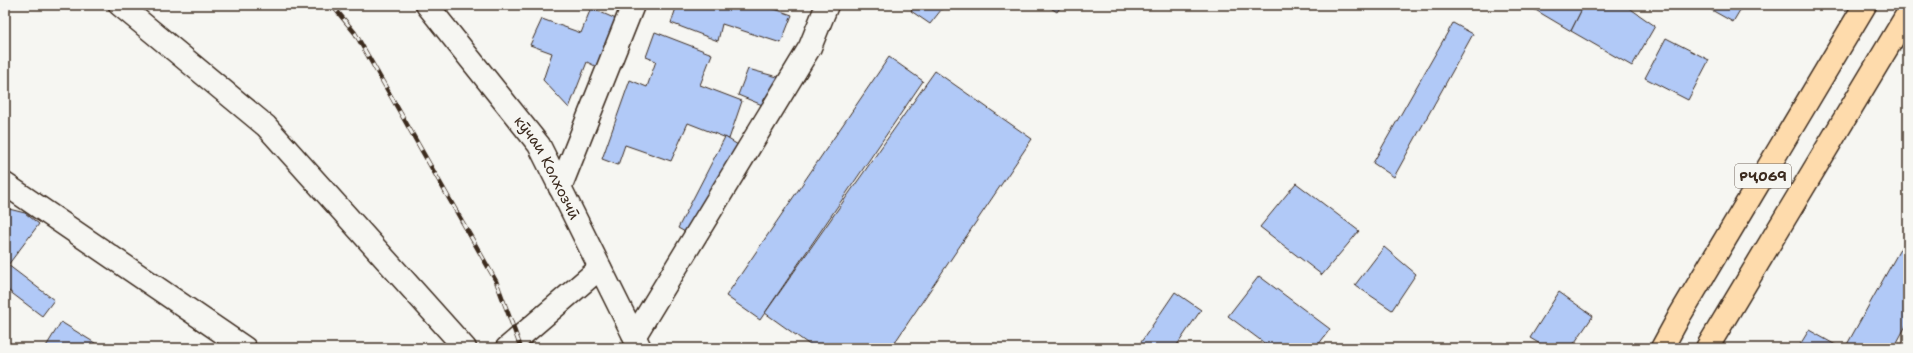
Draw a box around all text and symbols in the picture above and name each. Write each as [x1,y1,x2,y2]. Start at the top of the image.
street label: кӯчаи Колхозчӣ [509,112,585,223]
road number: РҶ069 [1735,164,1791,188]

